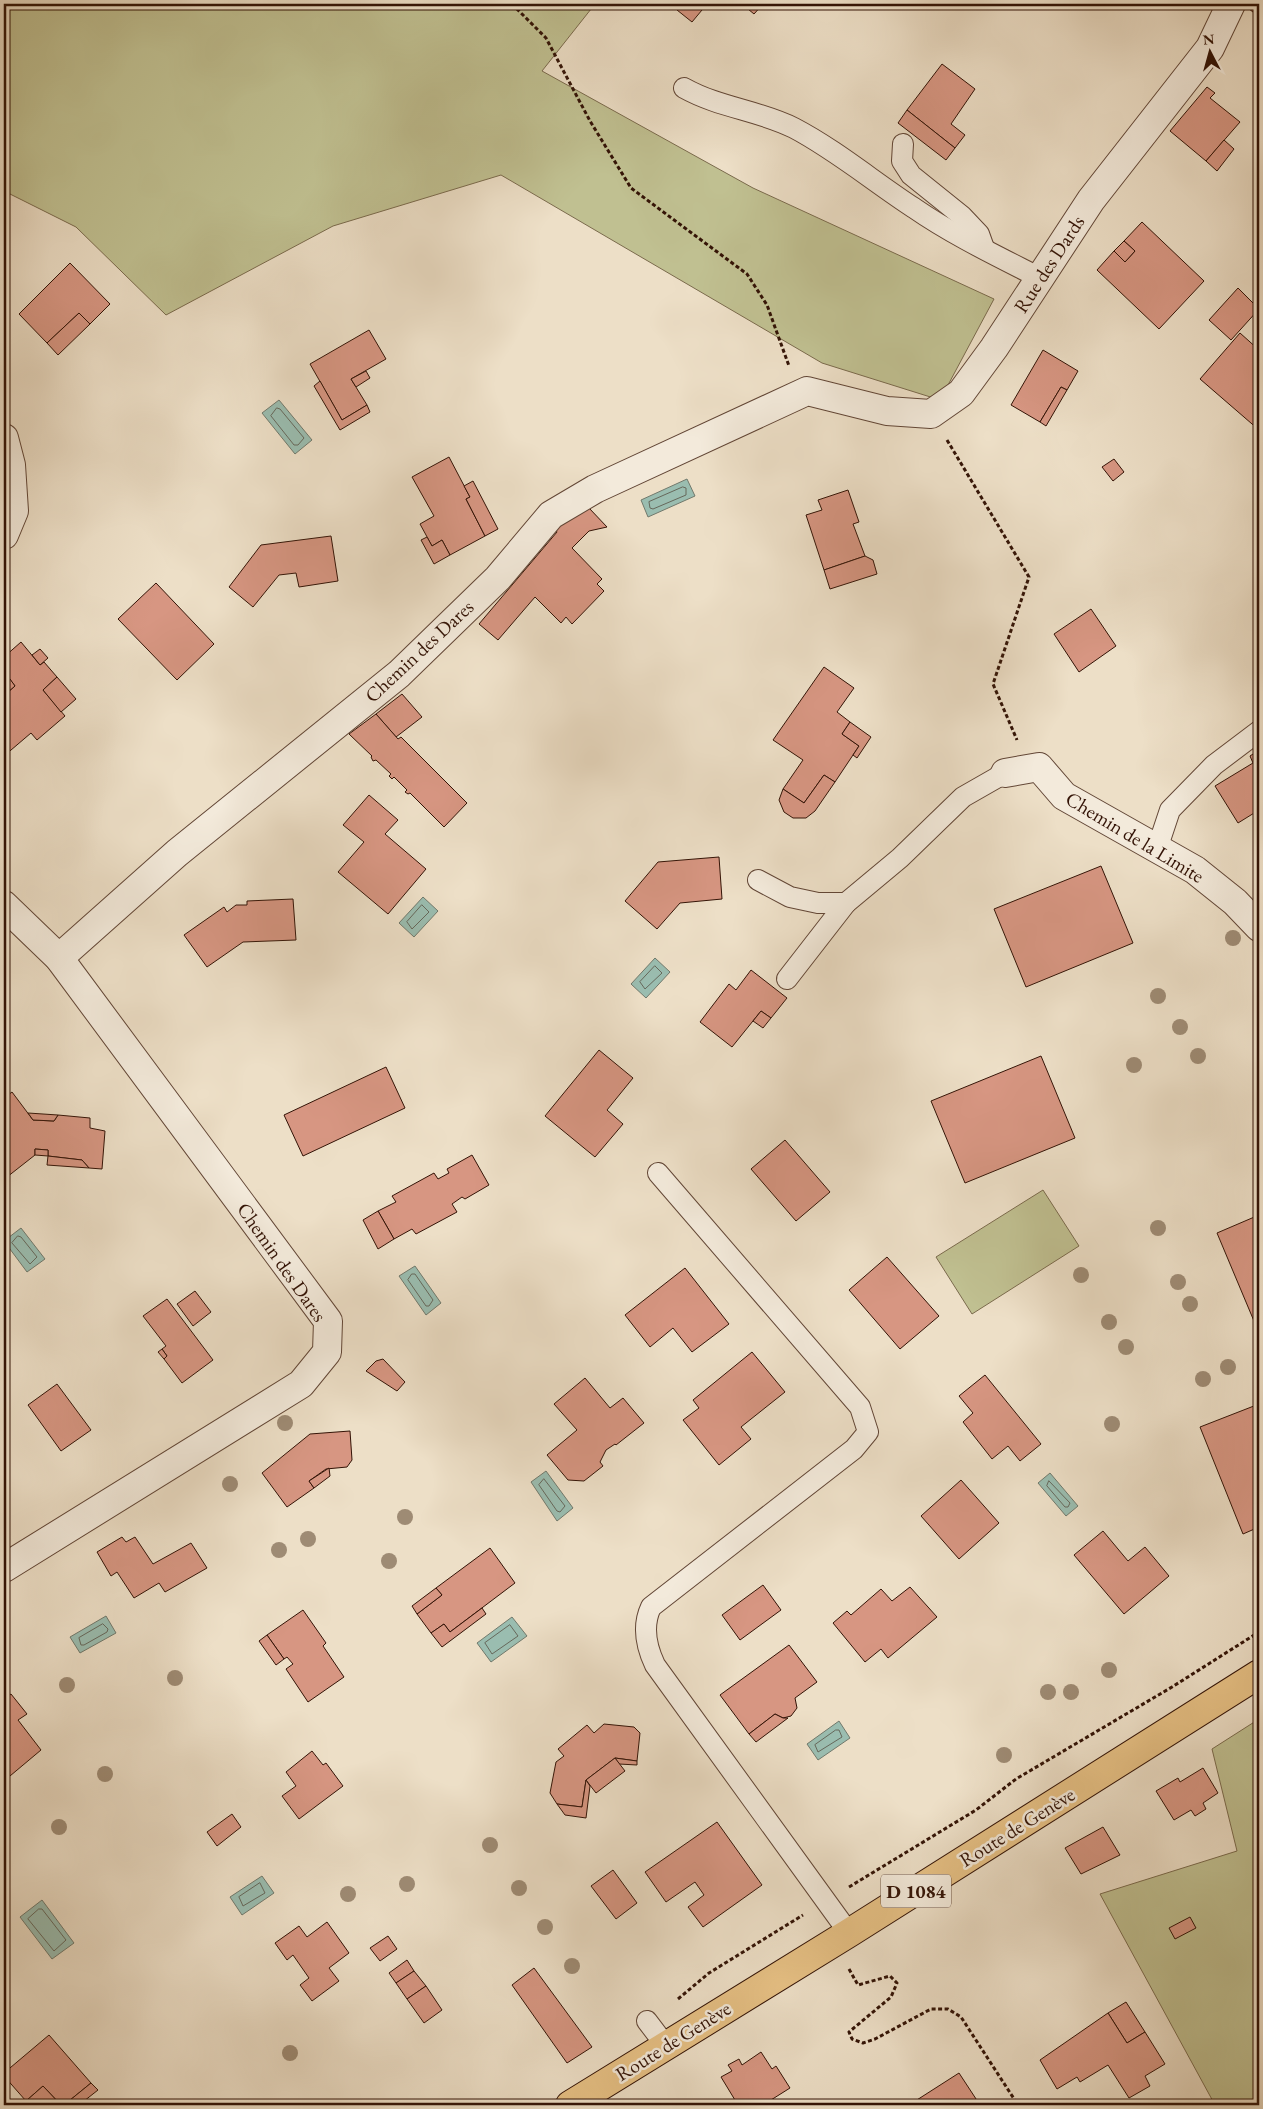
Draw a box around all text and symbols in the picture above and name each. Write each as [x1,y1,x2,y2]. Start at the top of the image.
north arrow [1186,28,1236,78]
text: N [1202,29,1216,49]
street label: Rue des Dards [1008,210,1090,318]
street label: Chemin des Dares [359,594,479,708]
street label: Chemin de la Limite [1061,785,1209,889]
street label: Chemin des Dares [231,1197,333,1327]
street label: Route de Genève [954,1781,1080,1873]
road number: D 1084 [881,1874,951,1908]
street label: Route de Genève [610,1995,736,2087]

